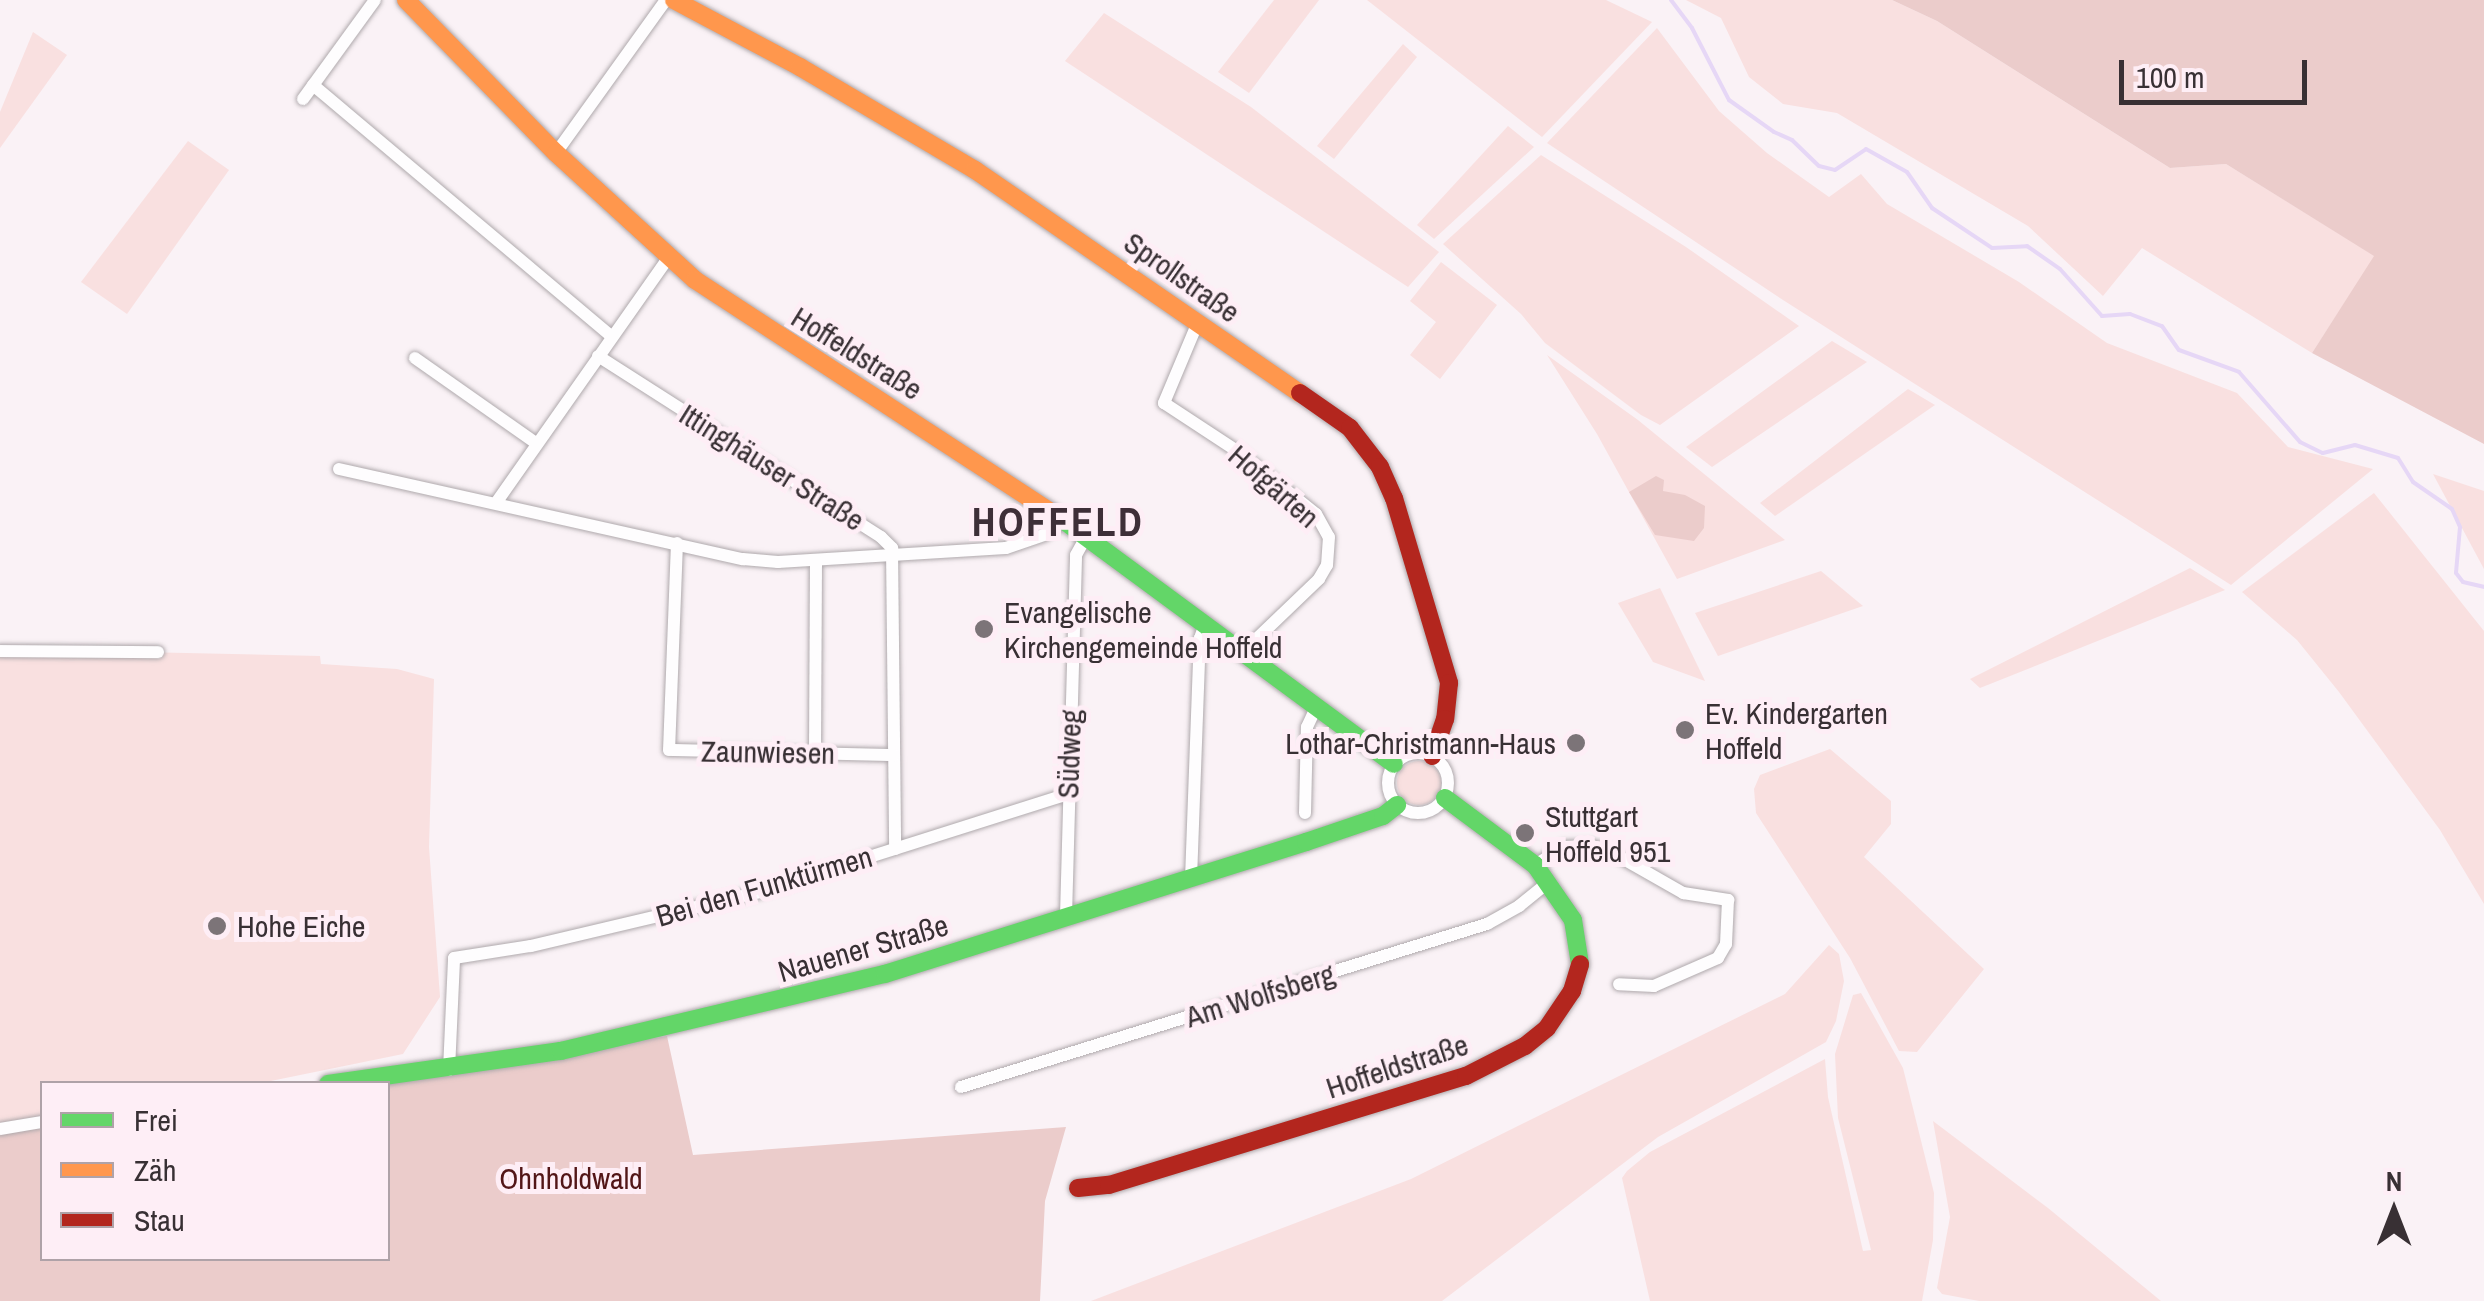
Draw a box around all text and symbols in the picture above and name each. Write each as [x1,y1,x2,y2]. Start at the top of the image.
scale bar [2124,40,2312,102]
text: 100 m [2136,57,2204,97]
street label: Sprollstraße [1117,224,1247,330]
street label: Hoffeldstraße [785,299,929,407]
street label: Ittinghäuser Straße [673,396,871,538]
street label: Hofgärten [1221,437,1327,535]
district label: HOFFELD [972,498,1144,546]
place label: Evangelische Kirchengemeinde Hoffeld [1004,594,1283,664]
marker: Evangelische Kirchengemeinde Hoffeld [973,618,995,640]
place label: Ev. Kindergarten Hoffeld [1705,695,1888,766]
street label: Südweg [1049,709,1089,799]
marker: Ev. Kindergarten Hoffeld [1674,719,1696,741]
place label: Lothar-Christmann-Haus [1285,725,1556,761]
marker: Lothar-Christmann-Haus [1565,732,1587,754]
street label: Zaunwiesen [701,733,835,771]
place label: Stuttgart Hoffeld 951 [1545,798,1670,868]
marker: Stuttgart Hoffeld 951 [1514,822,1536,844]
street label: Bei den Funktürmen [652,838,876,934]
street label: Nauener Straße [774,907,952,989]
place label: Hohe Eiche [237,908,366,944]
marker: Hohe Eiche [206,915,228,937]
street label: Am Wolfsberg [1181,955,1339,1035]
street label: Hoffeldstraße [1321,1026,1473,1106]
legend [40,1081,390,1261]
text: Frei [134,1100,178,1140]
text: Zäh [134,1150,176,1190]
park label: Ohnholdwald [499,1160,643,1196]
north arrow [2344,1161,2444,1261]
text: N [2386,1162,2402,1200]
text: Stau [134,1200,185,1240]

